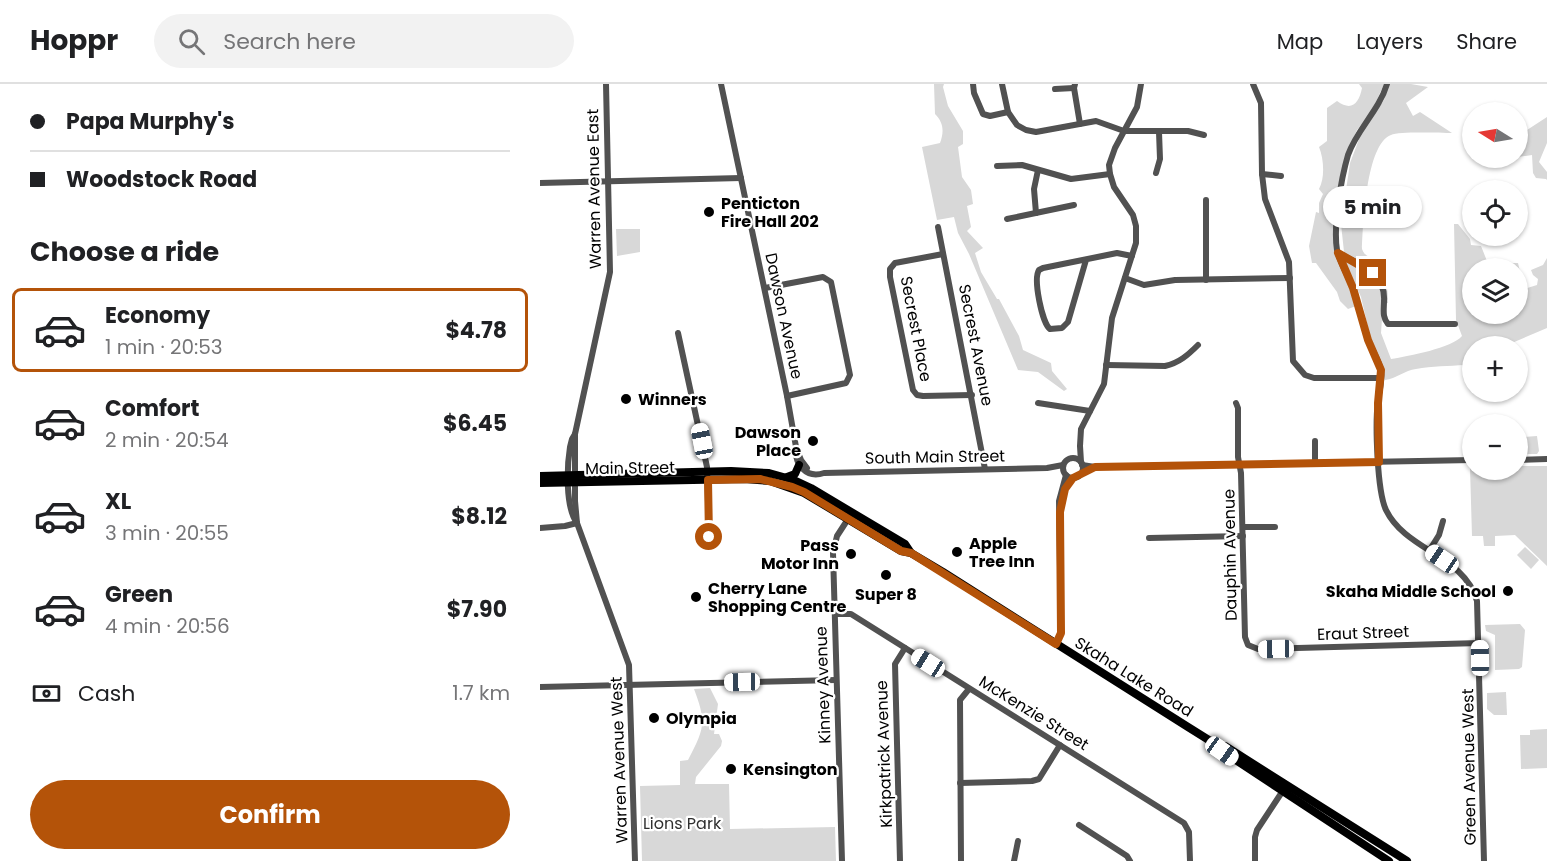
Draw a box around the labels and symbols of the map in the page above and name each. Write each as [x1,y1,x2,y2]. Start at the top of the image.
north arrow [1462,102,1528,168]
street label: Warren Avenue East [581,108,607,269]
callout: 5 min [1324,186,1422,228]
place label: Penticton Fire Hall 202 [721,192,819,233]
marker: Penticton Fire Hall 202 [702,205,716,219]
street label: Dawson Avenue [759,251,809,381]
route end [1359,259,1386,286]
street label: Secrest Place [895,274,938,384]
street label: Secrest Avenue [953,282,999,408]
place label: Winners [638,388,707,411]
marker: Winners [619,392,633,406]
place label: Dawson Place [735,421,801,462]
car [690,422,714,460]
marker: Dawson Place [806,434,820,448]
street label: South Main Street [865,444,1005,470]
street label: Main Street [585,456,675,480]
street label: Dauphin Avenue [1217,489,1243,621]
route start [695,523,722,550]
place label: Apple Tree Inn [969,532,1035,573]
place label: Pass Motor Inn [761,534,839,575]
car [1422,541,1462,577]
marker: Apple Tree Inn [950,545,964,559]
marker: Pass Motor Inn [844,547,858,561]
marker: Super 8 [879,568,893,582]
place label: Cherry Lane Shopping Centre [708,577,846,618]
place label: Skaha Middle School [1326,580,1496,603]
place label: Super 8 [855,583,917,606]
marker: Skaha Middle School [1501,584,1515,598]
marker: Cherry Lane Shopping Centre [689,590,703,604]
street label: Eraut Street [1317,620,1410,646]
street label: Kinney Avenue [809,626,837,744]
street label: Skaha Lake Road [1070,631,1198,723]
car [1258,640,1294,658]
car [1471,640,1489,676]
car [908,646,948,680]
street label: McKenzie Street [975,670,1093,756]
car [724,673,760,691]
street label: Warren Avenue West [605,676,633,844]
street label: Kirkpatrick Avenue [870,680,898,828]
street label: Green Avenue West [1456,688,1482,846]
place label: Olympia [666,707,737,730]
marker: Olympia [647,711,661,725]
car [1202,733,1242,769]
place label: Kensington [743,758,838,781]
marker: Kensington [724,762,738,776]
park label: Lions Park [643,812,722,835]

